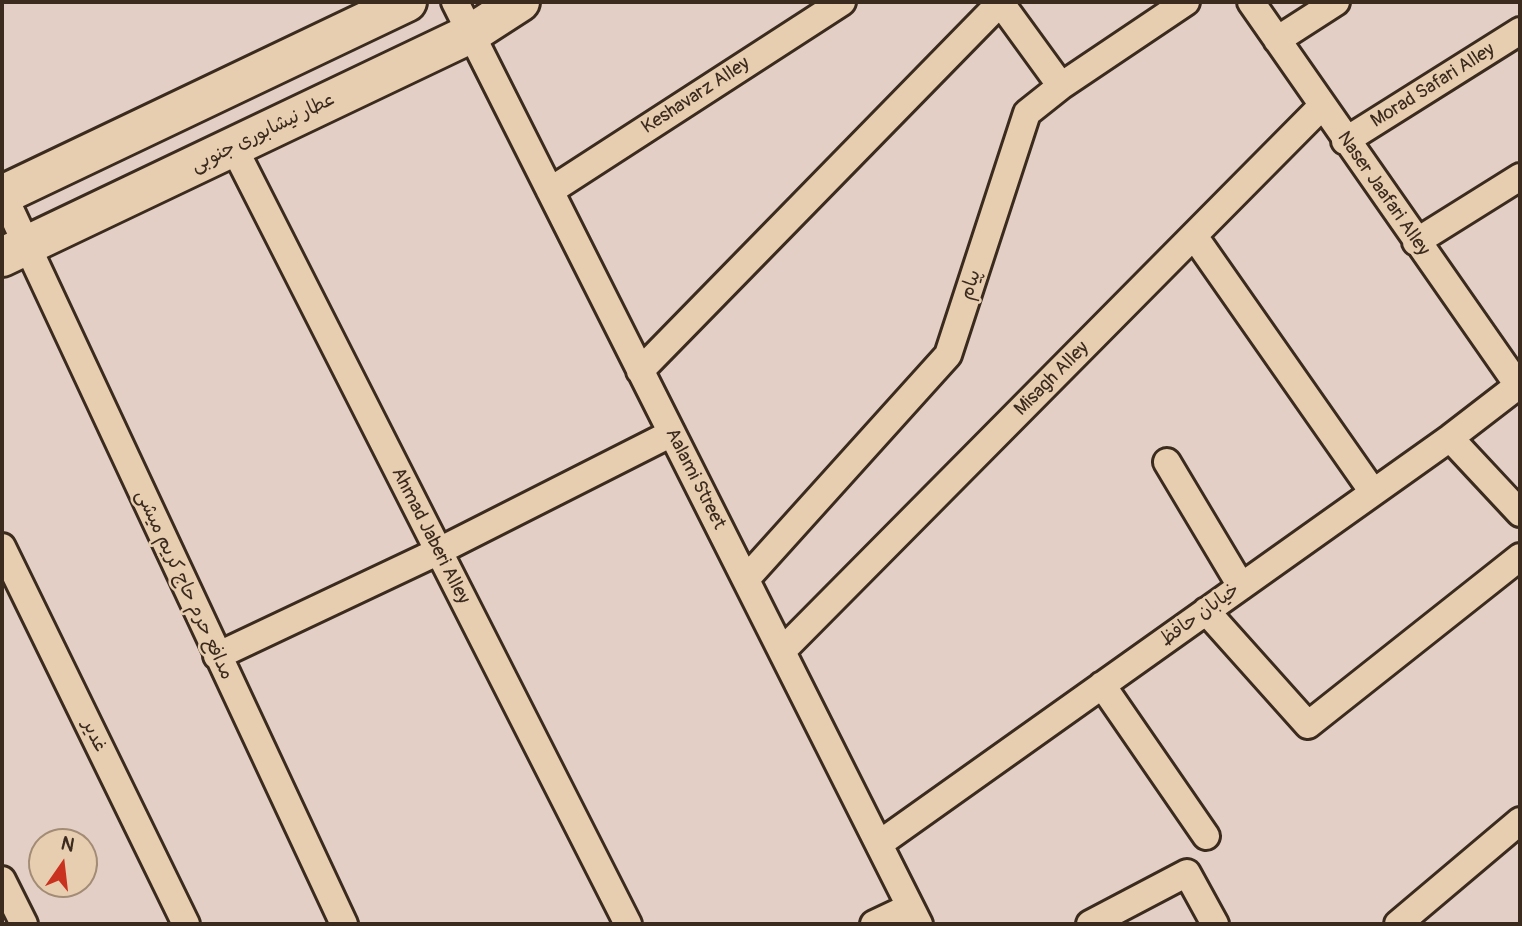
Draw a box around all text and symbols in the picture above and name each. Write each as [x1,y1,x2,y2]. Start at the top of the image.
street label: Morad Safari Alley [1367,39,1499,133]
street label: Keshavarz Alley [638,53,754,139]
street label: عطار نیشابوری جنوبی [187,88,339,178]
street label: Naser Jaafari Alley [1332,128,1434,260]
street label: پیام [955,267,987,303]
street label: Misagh Alley [1010,337,1094,421]
street label: Aalami Street [660,425,730,533]
street label: Ahmad Jaberi Alley [386,464,474,608]
street label: مدافع حرم حاج کریم میشی [130,486,238,684]
street label: خیابان حافظ [1156,578,1244,652]
street label: غدیر [76,716,112,756]
north arrow [28,828,98,898]
text: N [58,831,77,858]

